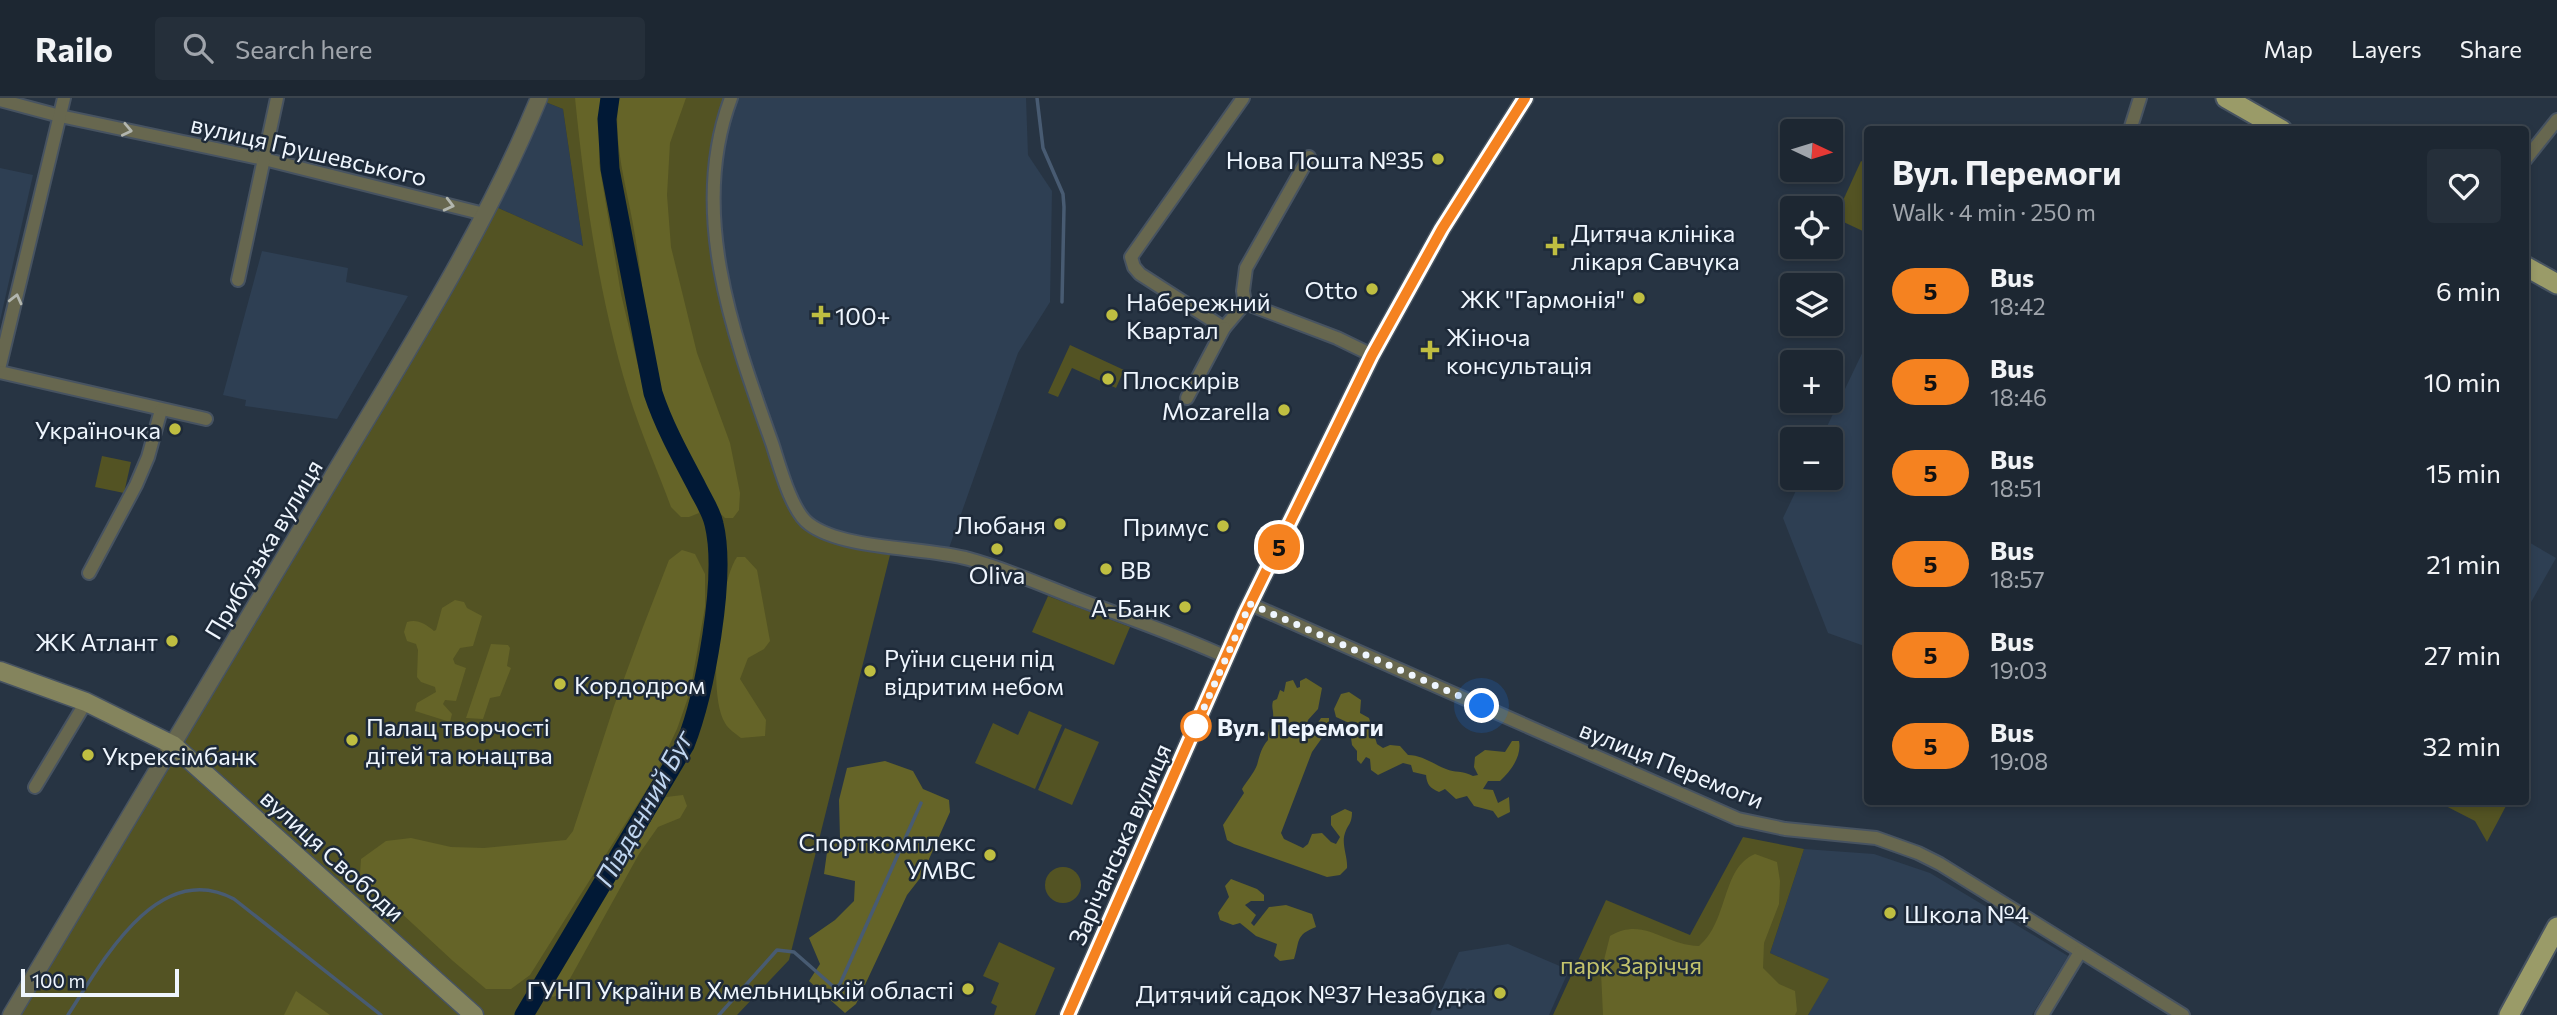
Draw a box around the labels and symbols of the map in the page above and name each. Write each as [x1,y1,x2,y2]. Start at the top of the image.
street label: вулиця Грушевського [188,109,430,191]
north arrow [1780,119,1843,182]
one-way arrow [121,121,133,136]
place label: Нова Пошта №35 [1226,145,1424,174]
marker: Нова Пошта №35 [1430,151,1446,167]
one-way arrow [443,197,455,211]
place label: Дитяча клініка лікаря Савчука [1571,218,1740,275]
marker: Дитяча клініка лікаря Савчука [1545,236,1565,256]
place label: Otto [1305,275,1358,304]
marker: Otto [1364,281,1380,297]
place label: ЖК "Гармонія" [1460,284,1625,313]
place label: Набережний Квартал [1126,287,1271,344]
marker: ЖК "Гармонія" [1631,290,1647,306]
one-way arrow [8,293,22,305]
place label: 100+ [835,301,891,330]
marker: 100+ [813,307,829,323]
marker: Набережний Квартал [1104,307,1120,323]
place label: Жіноча консультація [1446,322,1592,379]
marker: Жіноча консультація [1420,340,1440,360]
place label: Плоскирів [1122,365,1240,394]
marker: Плоскирів [1100,371,1116,387]
place label: Mozarella [1162,396,1270,425]
marker: Mozarella [1276,402,1292,418]
place label: Україночка [35,415,161,444]
marker: Україночка [167,421,183,437]
street label: Прибузька вулиця [198,454,328,644]
place label: Любаня [955,510,1046,539]
place label: Примус [1122,512,1209,541]
marker: Любаня [1052,516,1068,532]
marker: Примус [1215,518,1231,534]
line badge: 5 [1256,524,1302,570]
marker: Oliva [989,541,1005,557]
place label: ВВ [1120,555,1151,584]
place label: Oliva [969,560,1025,589]
marker: ВВ [1098,561,1114,577]
place label: А-Банк [1091,593,1171,622]
marker: А-Банк [1177,599,1193,615]
place label: ЖК Атлант [35,627,158,656]
marker: ЖК Атлант [164,633,180,649]
place label: Руїни сцени під відритим небом [884,643,1064,700]
marker: Руїни сцени під відритим небом [862,663,878,679]
place label: Кордодром [574,670,705,699]
marker: Кордодром [552,676,568,692]
your location [1464,688,1499,723]
marker: Вул. Перемоги [1181,711,1211,741]
place label: Палац творчості дітей та юнацтва [366,712,553,769]
place label: Вул. Перемоги [1217,712,1384,741]
street label: вулиця Перемоги [1576,714,1768,814]
water label: Південний Буг [587,723,699,892]
marker: Палац творчості дітей та юнацтва [344,732,360,748]
street label: Зарічанська вулиця [1061,739,1177,949]
place label: Укрексімбанк [102,741,257,770]
marker: Укрексімбанк [80,747,96,763]
street label: вулиця Свободи [255,783,411,927]
place label: Спорткомплекс УМВС [798,827,976,884]
marker: Спорткомплекс УМВС [982,847,998,863]
place label: Школа №4 [1904,899,2029,928]
marker: Школа №4 [1882,905,1898,921]
park label: парк Заріччя [1560,950,1702,979]
scale bar [21,966,178,998]
place label: ГУНП України в Хмельницькій області [527,975,954,1004]
place label: Дитячий садок №37 Незабудка [1136,979,1486,1008]
marker: ГУНП України в Хмельницькій області [960,981,976,997]
marker: Дитячий садок №37 Незабудка [1492,985,1508,1001]

